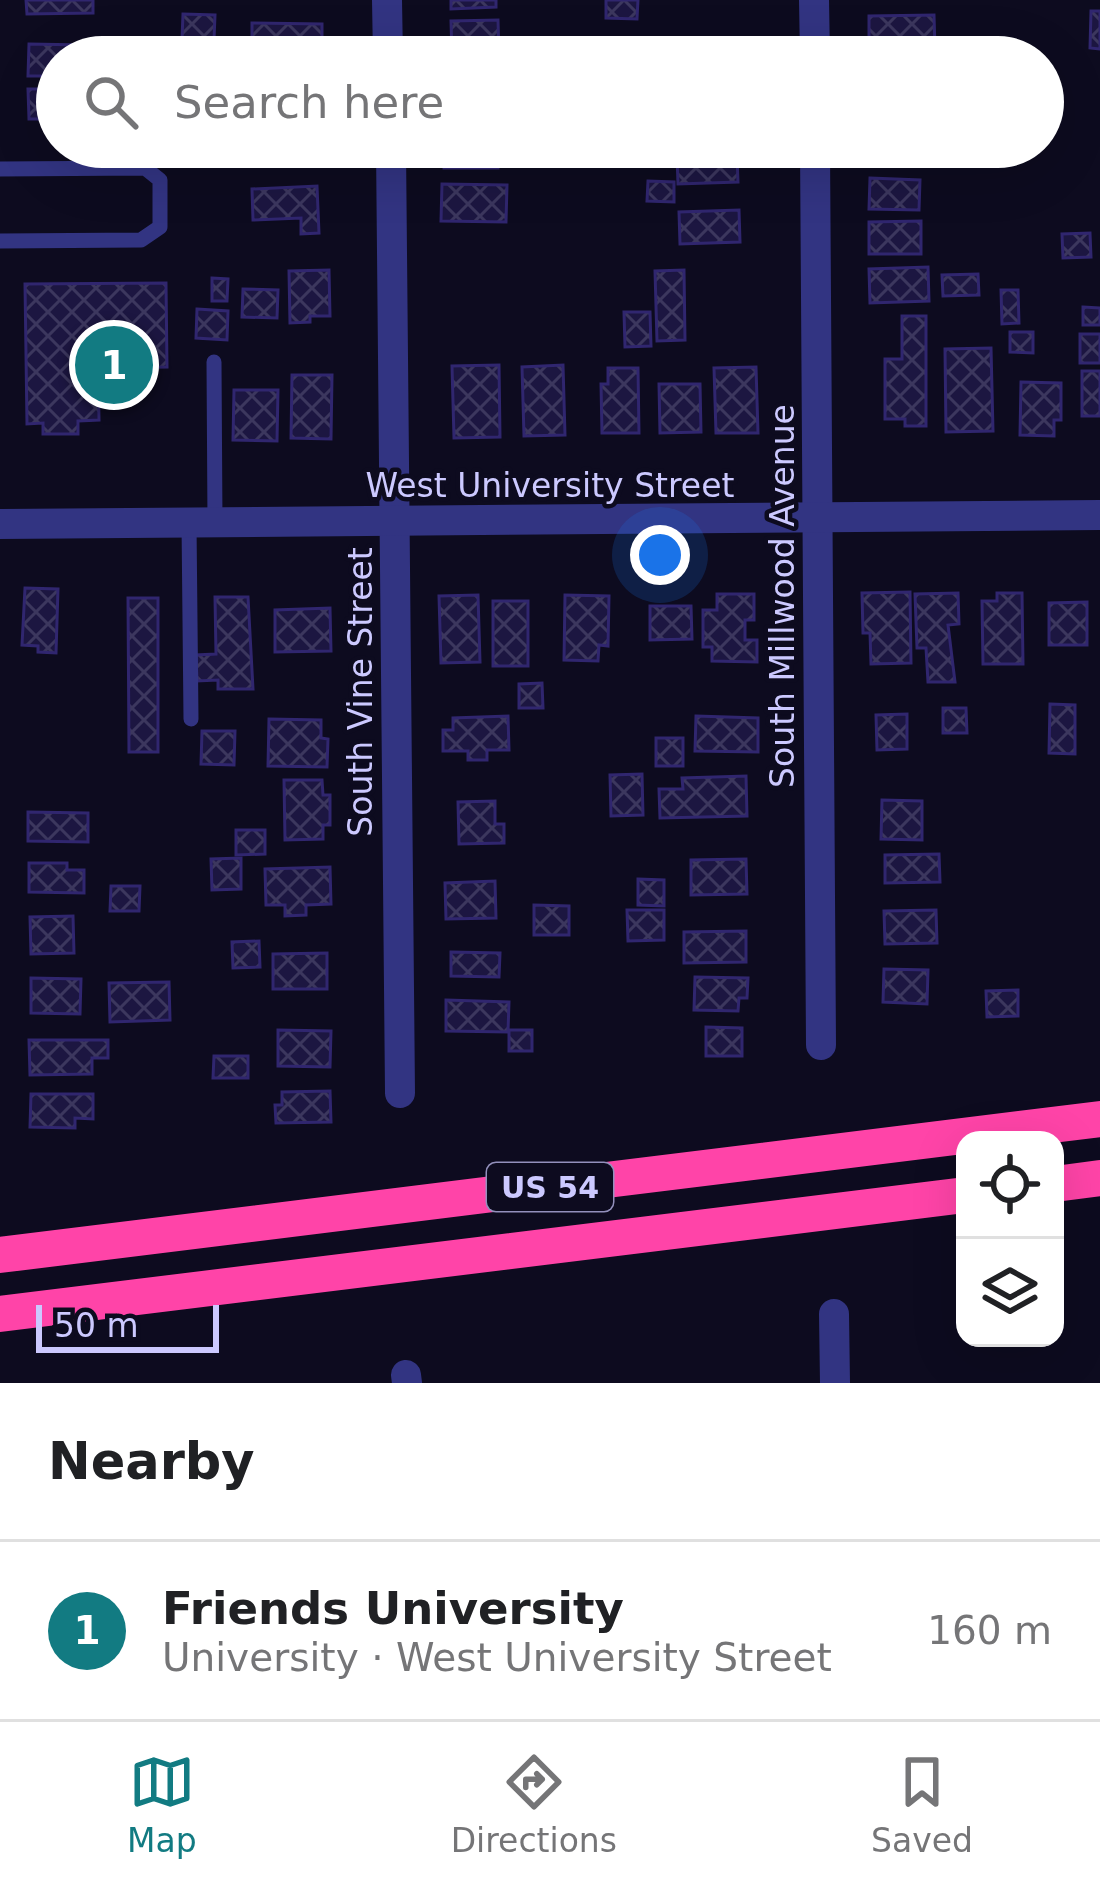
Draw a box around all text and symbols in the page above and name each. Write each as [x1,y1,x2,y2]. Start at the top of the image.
search box [36,36,1064,168]
icon: search [78,69,144,135]
text: Search here [174,76,444,129]
pin: 1 [75,320,153,410]
street label: South Millwood Avenue [763,404,802,788]
street label: West University Street [366,466,734,505]
your location [630,525,690,585]
street label: South Vine Street [341,547,380,837]
map controls [956,1131,1064,1347]
button: locate [956,1131,1064,1239]
road number: US 54 [487,1163,613,1211]
button: layers [956,1239,1064,1347]
scale bar [36,1299,219,1352]
text: 50 m [54,1306,139,1345]
text: Nearby [48,1432,255,1491]
text: Friends University [162,1582,624,1635]
text: 1 [73,1608,101,1653]
text: 160 m [927,1608,1052,1653]
text: University · West University Street [162,1635,832,1680]
tab: Map [127,1749,197,1860]
tab: Directions [451,1749,617,1860]
tab: Saved [871,1749,973,1860]

